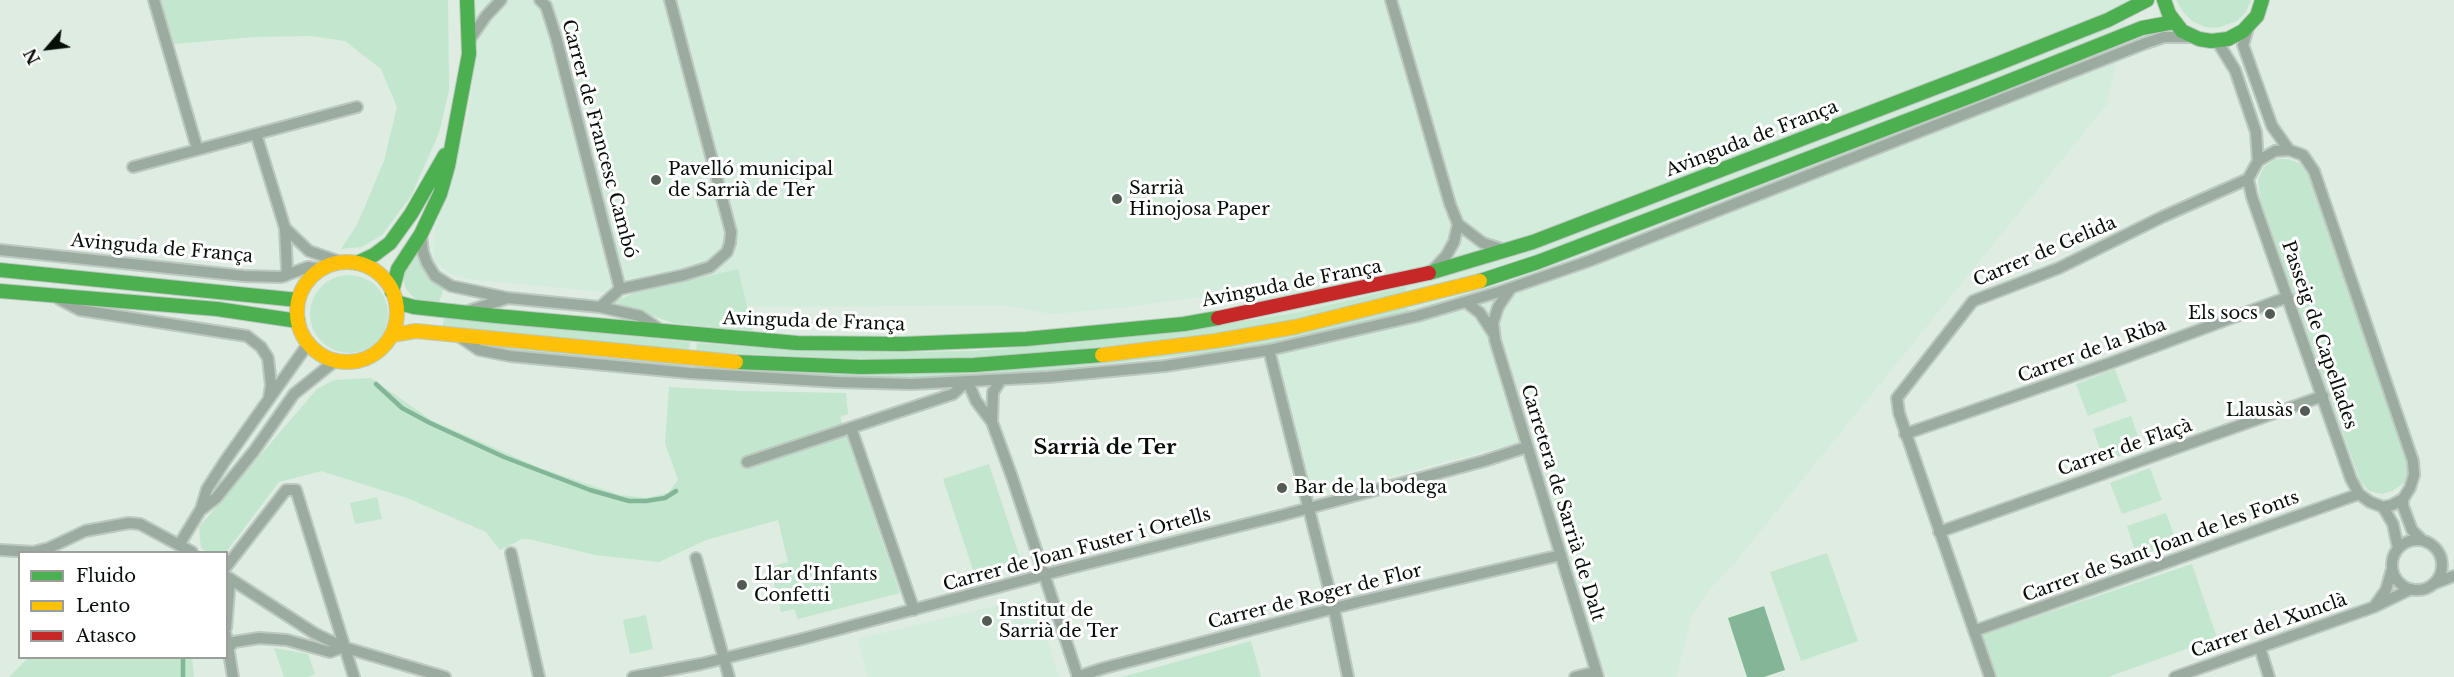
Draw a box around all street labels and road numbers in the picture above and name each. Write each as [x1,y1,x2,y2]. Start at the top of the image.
street label: Carrer de Francesc Cambó [557,17,641,261]
street label: Avinguda de França [1663,96,1841,182]
street label: Carrer de Gelida [1970,212,2120,292]
street label: Avinguda de França [70,230,254,268]
street label: Passeig de Capellades [2277,238,2361,432]
street label: Avinguda de França [1200,256,1384,312]
street label: Avinguda de França [722,308,906,336]
street label: Carrer de la Riba [2015,314,2169,388]
street label: Carretera de Sarrià de Dalt [1516,382,1608,624]
street label: Carrer de Flaçà [2055,415,2195,481]
street label: Carrer de Sant Joan de les Fonts [2020,487,2302,607]
street label: Carrer de Joan Fuster i Ortells [941,504,1213,596]
street label: Carrer de Roger de Flor [1206,560,1424,634]
street label: Carrer del Xunclà [2188,589,2350,663]

